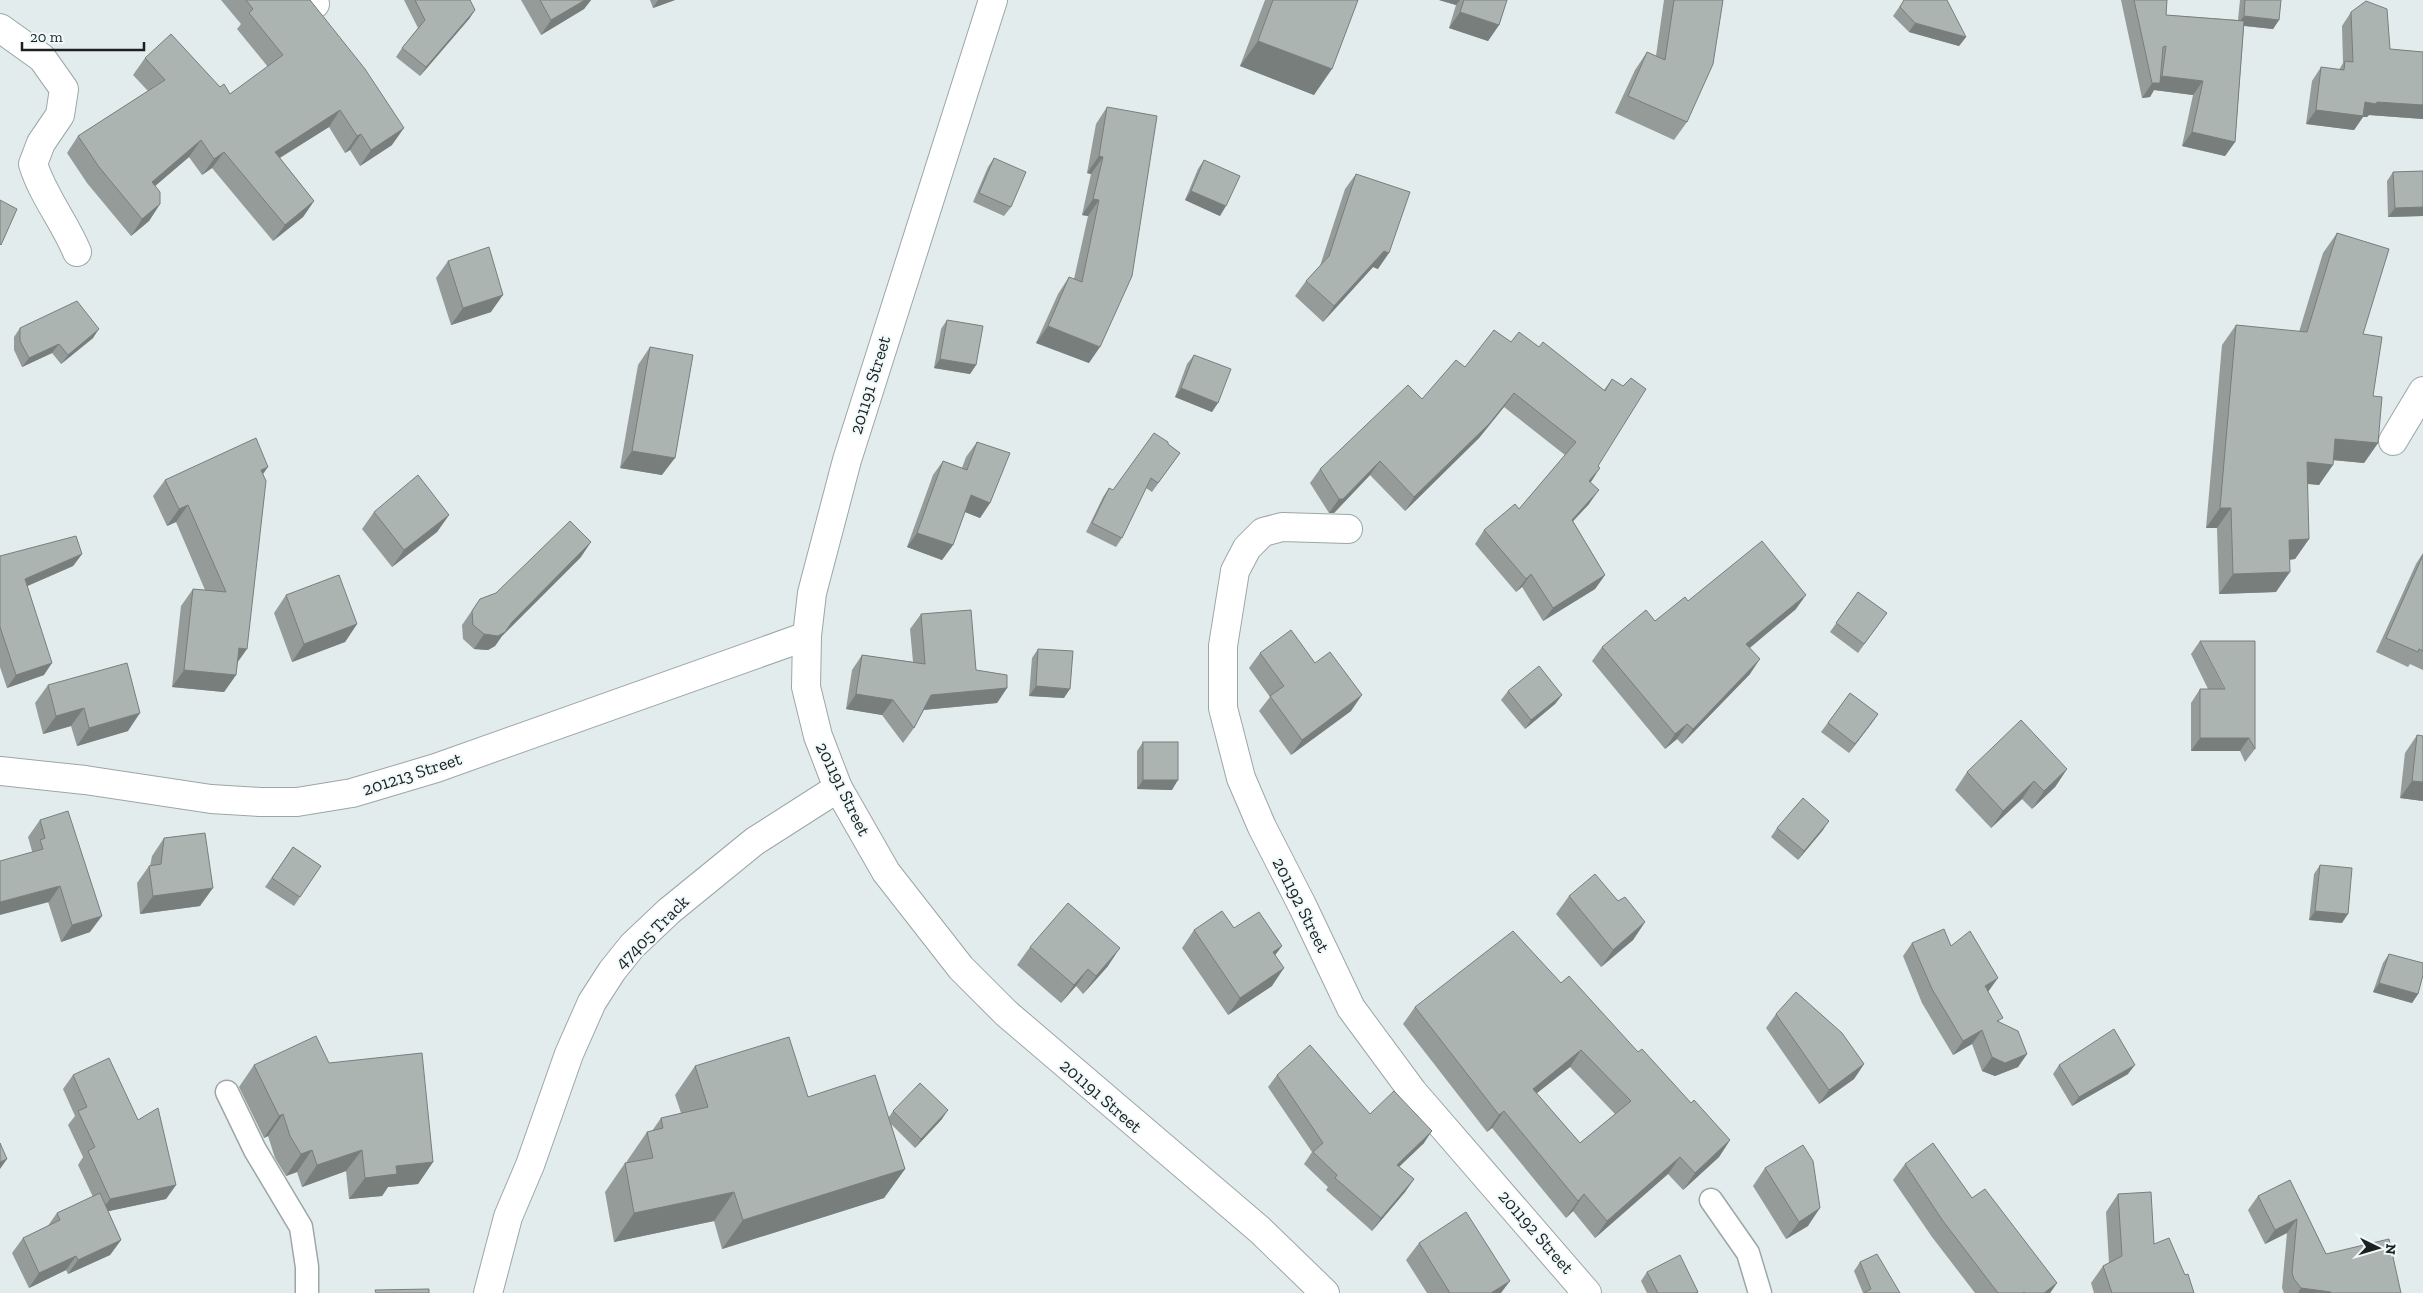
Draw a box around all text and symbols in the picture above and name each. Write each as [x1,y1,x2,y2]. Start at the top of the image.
scale bar [22,20,145,52]
text: 20 m [30,28,63,46]
street label: 201191 Street [845,333,895,437]
street label: 201191 Street [811,739,875,840]
street label: 201213 Street [360,748,465,800]
street label: 201192 Street [1268,854,1335,957]
street label: 47405 Track [611,890,694,973]
street label: 201191 Street [1055,1054,1147,1138]
street label: 201192 Street [1494,1186,1579,1279]
north arrow [2353,1223,2403,1273]
text: N [2381,1243,2399,1255]

